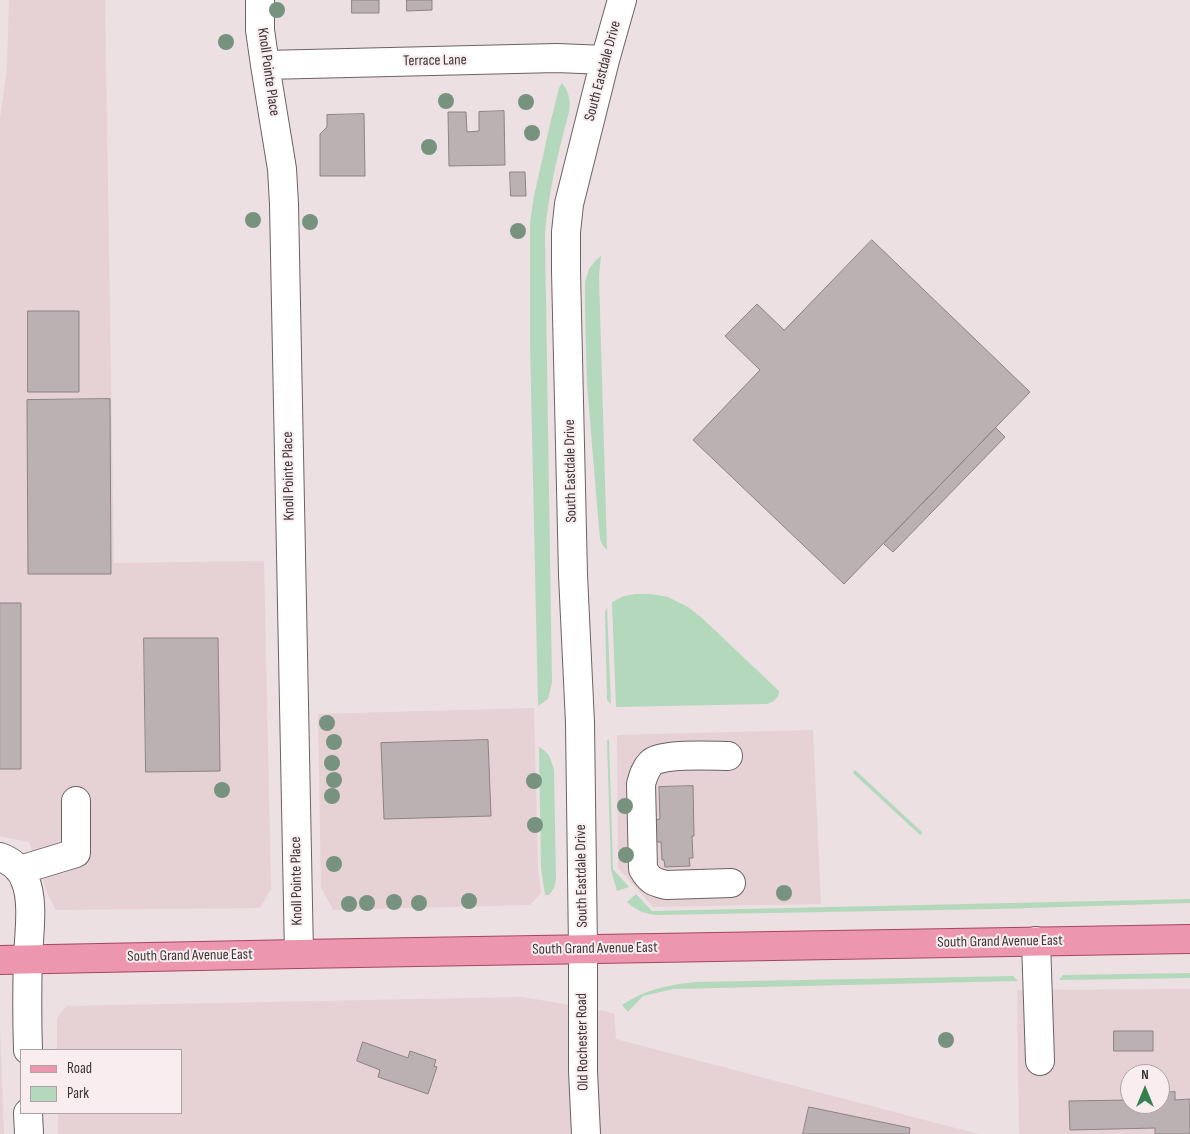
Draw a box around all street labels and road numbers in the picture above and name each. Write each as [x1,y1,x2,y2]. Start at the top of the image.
street label: South Eastdale Drive [581,19,625,123]
street label: Knoll Pointe Place [253,27,283,117]
street label: Terrace Lane [403,51,467,71]
street label: South Eastdale Drive [561,419,581,523]
street label: Knoll Pointe Place [279,431,299,521]
street label: South Eastdale Drive [572,824,592,928]
street label: Knoll Pointe Place [287,836,307,926]
street label: South Grand Avenue East [937,932,1063,952]
street label: South Grand Avenue East [532,939,658,959]
street label: South Grand Avenue East [127,946,253,966]
street label: Old Rochester Road [573,993,593,1091]

